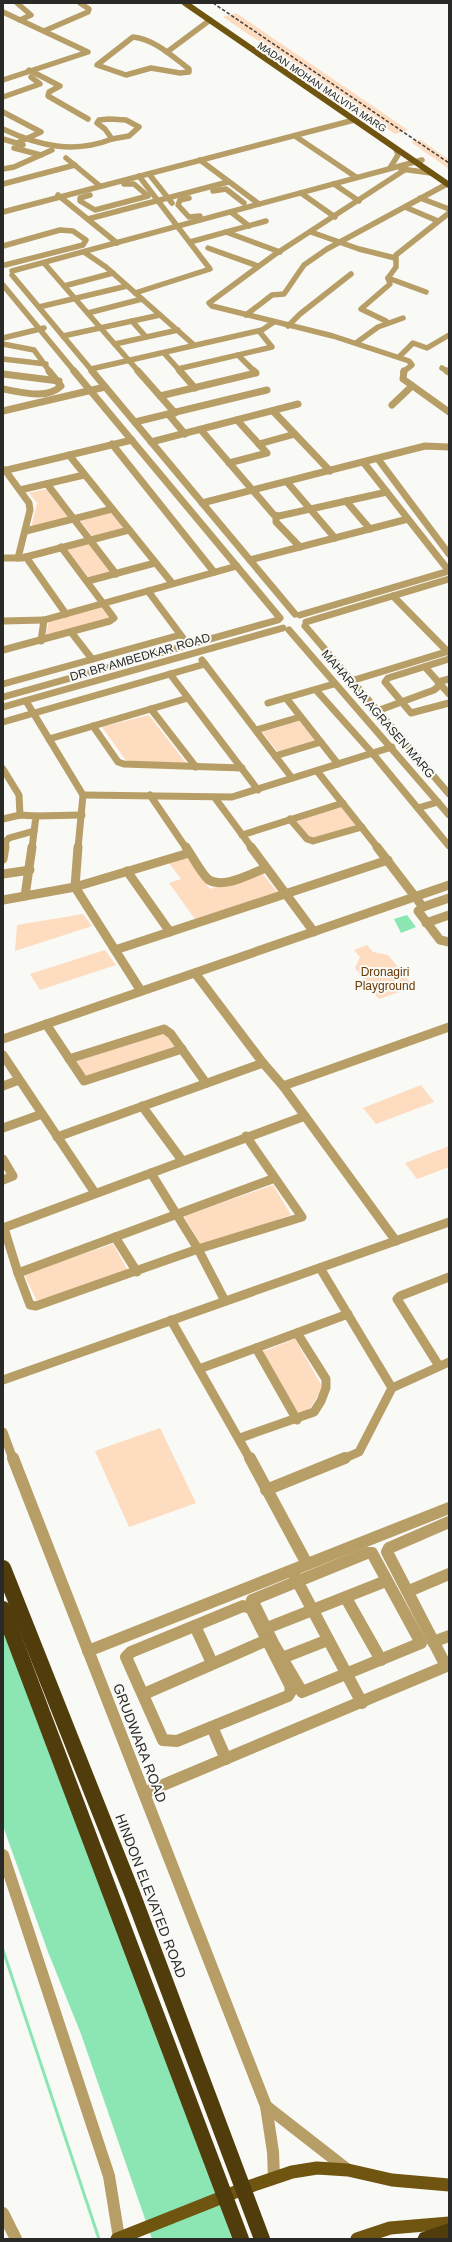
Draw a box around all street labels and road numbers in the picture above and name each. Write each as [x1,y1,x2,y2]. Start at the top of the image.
street label: MADAN MOHAN MALVIYA MARG [256,40,389,134]
street label: DR BR AMBEDKAR ROAD [68,630,212,684]
street label: MAHARAJA AGRASEN MARG [318,647,438,781]
street label: GRUDWARA ROAD [110,1681,170,1805]
street label: HINDON ELEVATED ROAD [112,1812,190,1980]

